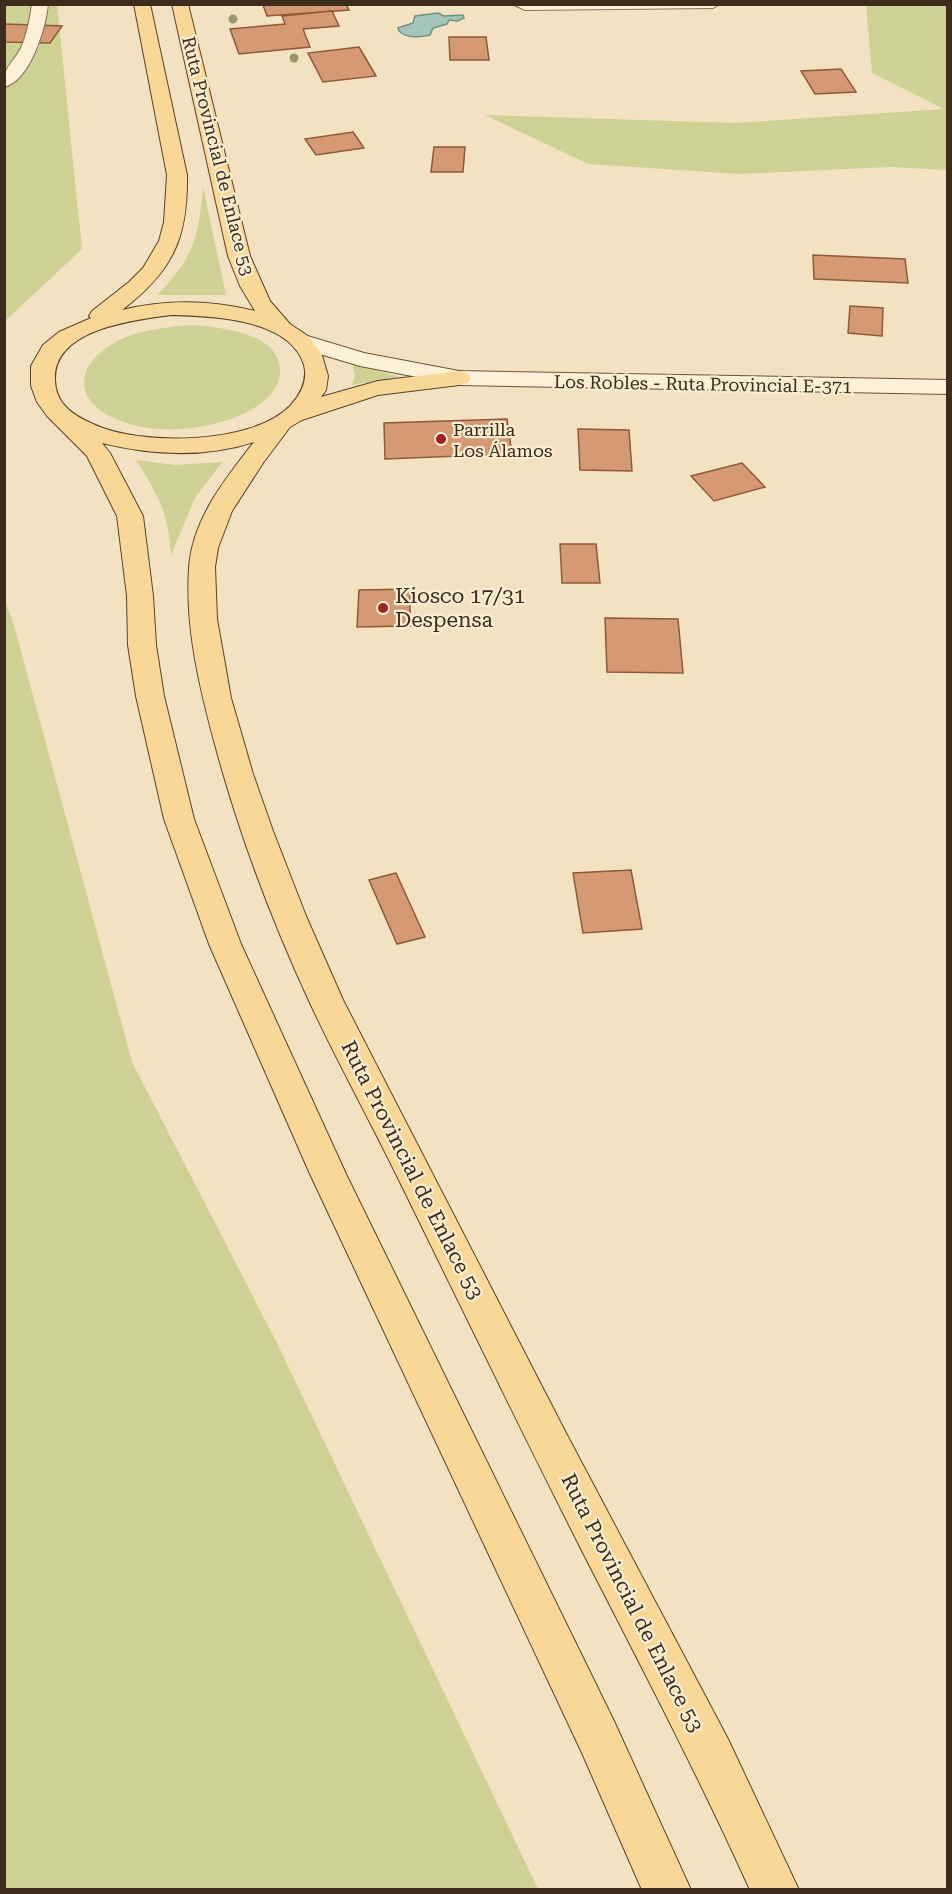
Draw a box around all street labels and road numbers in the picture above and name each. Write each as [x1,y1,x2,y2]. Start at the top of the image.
street label: Ruta Provincial de Enlace 53 [178,34,258,278]
street label: Los Robles - Ruta Provincial E-371 [554,371,852,397]
street label: Ruta Provincial de Enlace 53 [336,1037,488,1303]
street label: Ruta Provincial de Enlace 53 [556,1470,708,1736]

